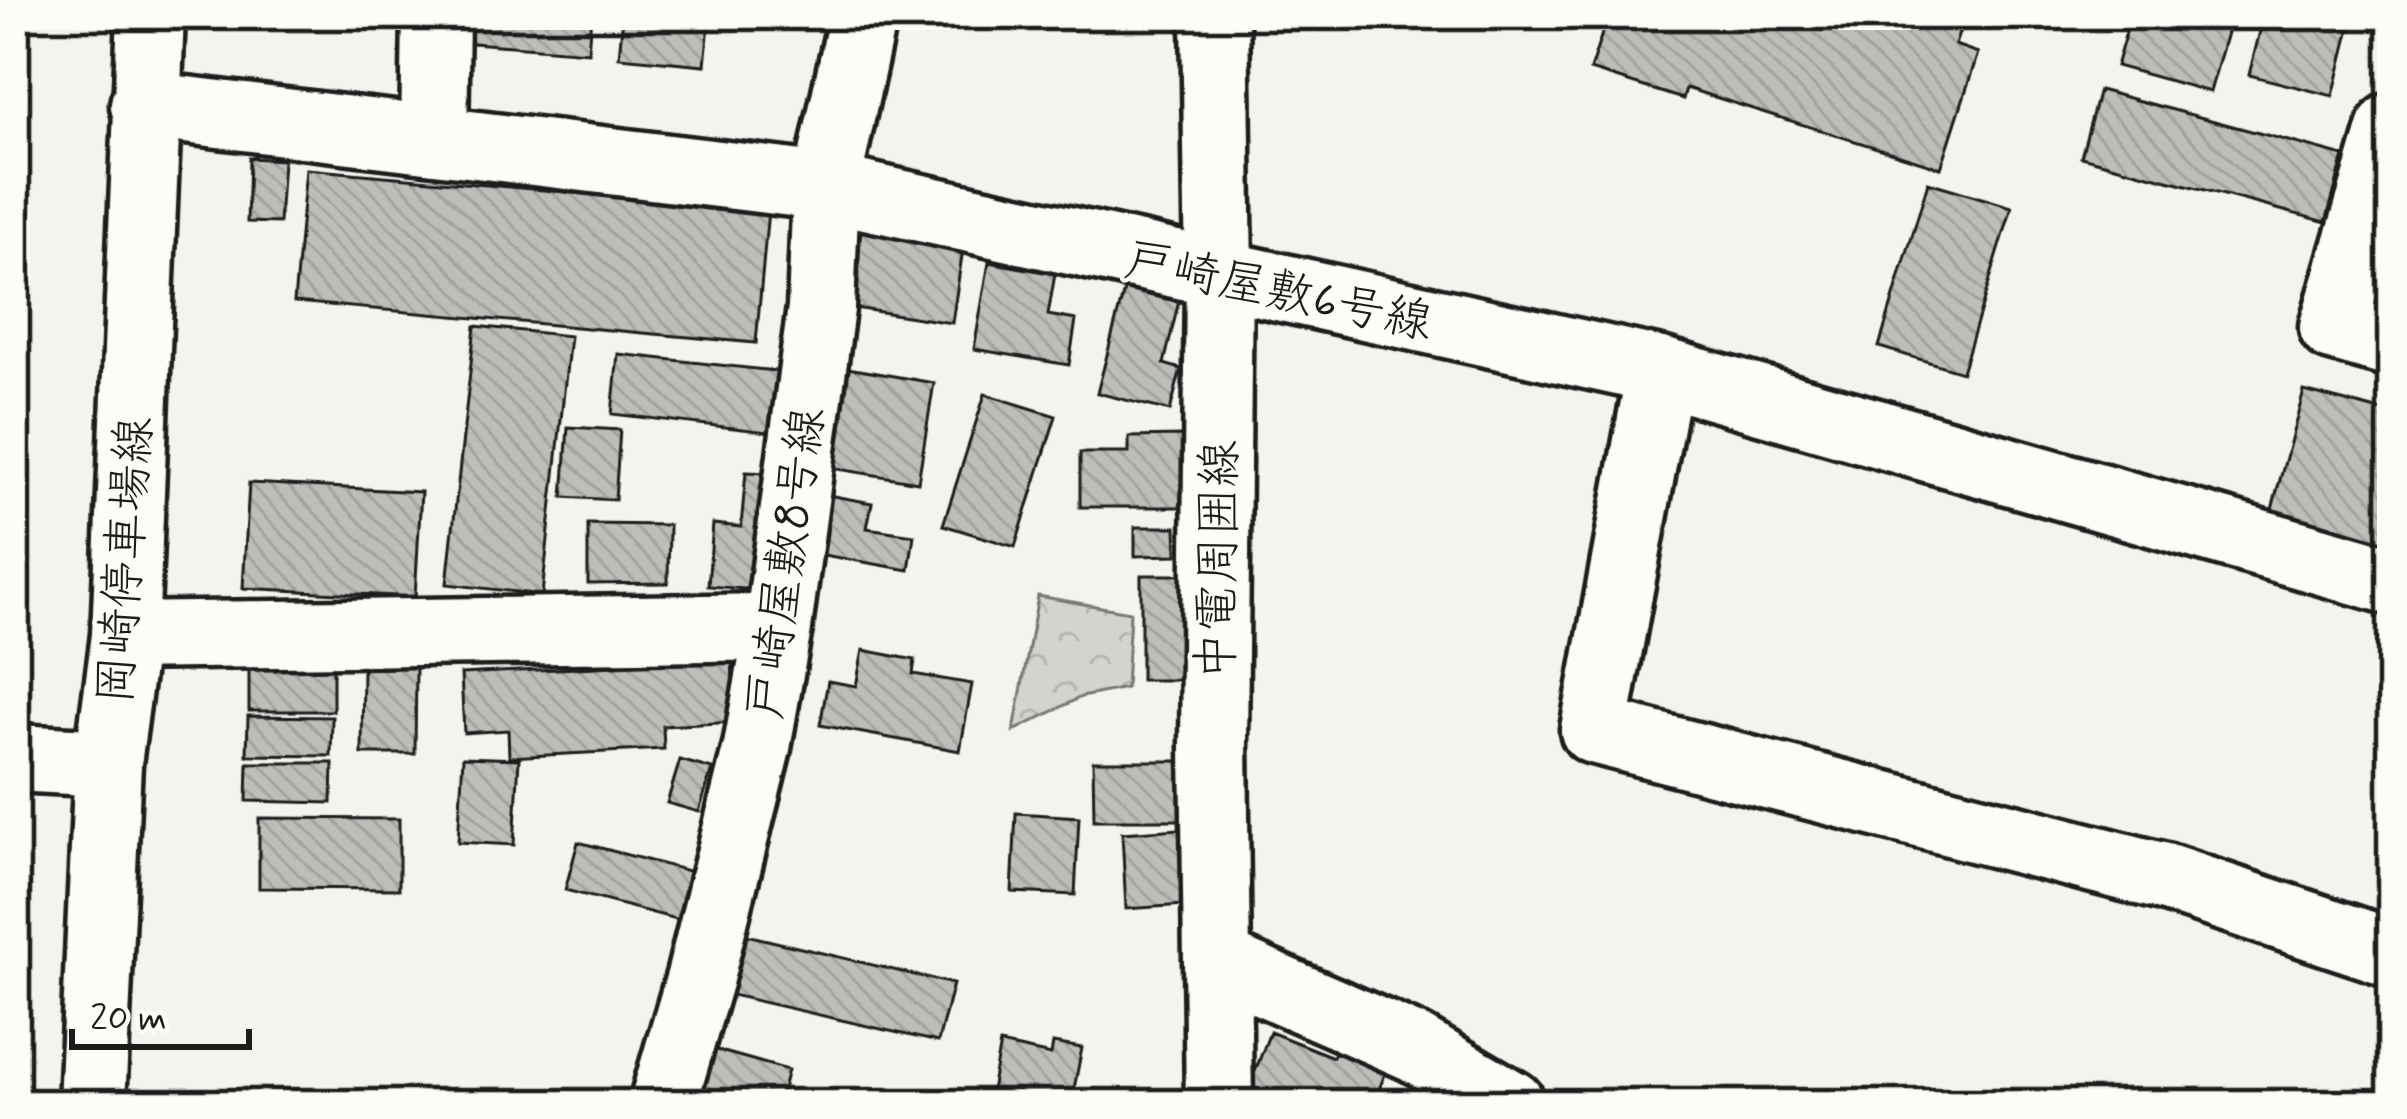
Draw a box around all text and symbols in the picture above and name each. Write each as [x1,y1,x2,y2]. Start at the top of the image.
street label: 戸崎屋敷6号線 [1119,229,1438,356]
street label: 戸崎屋敷8号線 [734,403,841,724]
street label: 岡崎停車場線 [85,414,168,706]
street label: 中電周囲線 [1186,440,1253,681]
scale bar [72,975,249,1049]
text: 20 m [90,996,167,1043]

